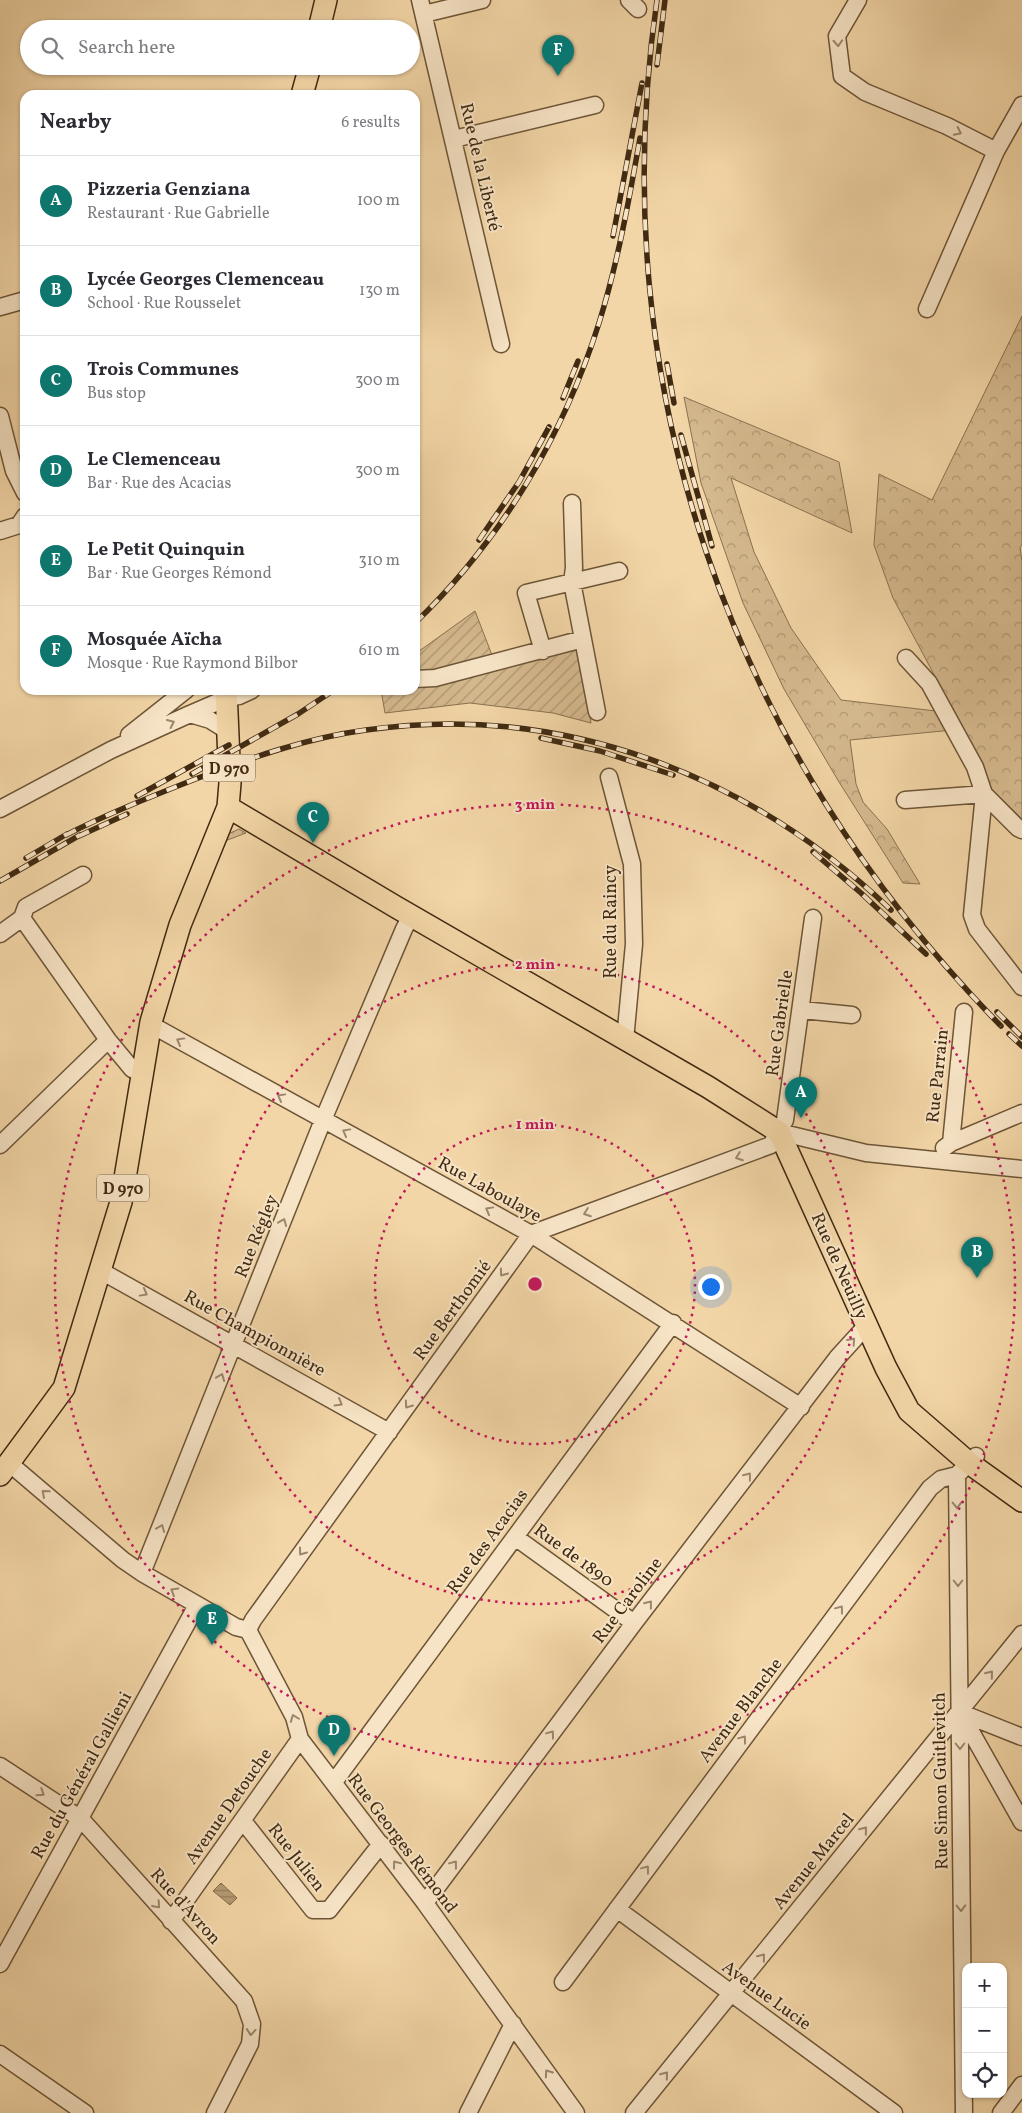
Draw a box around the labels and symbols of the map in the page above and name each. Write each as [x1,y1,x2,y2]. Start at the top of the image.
pin: F [542,35,574,76]
one-way arrow [833,39,844,47]
street label: Rue de la Liberté [453,101,506,234]
one-way arrow [953,126,962,136]
one-way arrow [166,718,175,729]
road number: D 970 [203,754,255,781]
text: 3 min [515,795,555,816]
pin: C [297,802,329,843]
street label: Rue du Raincy [599,865,624,979]
text: 2 min [515,955,555,976]
street label: Rue Gabrielle [761,968,800,1078]
street label: Rue Parrain [921,1028,956,1124]
one-way arrow [176,1037,185,1047]
pin: A [785,1077,817,1118]
one-way arrow [277,1093,286,1103]
text: 1 min [516,1115,554,1136]
one-way arrow [342,1129,351,1139]
street label: Rue Laboulaye [433,1151,546,1229]
one-way arrow [736,1151,744,1161]
road number: D 970 [97,1174,149,1202]
street label: Rue Régley [229,1191,286,1282]
one-way arrow [485,1207,494,1217]
one-way arrow [583,1207,592,1217]
street label: Rue de Neuilly [804,1209,874,1324]
one-way arrow [277,1218,287,1227]
pin: B [961,1237,993,1278]
street label: Rue Berthomié [408,1256,498,1366]
one-way arrow [500,1267,509,1277]
your location [698,1274,724,1300]
centre of rings [526,1275,544,1293]
street label: Rue Championnière [179,1285,330,1384]
one-way arrow [138,1287,147,1297]
one-way arrow [846,1338,855,1347]
one-way arrow [215,1373,226,1382]
one-way arrow [333,1397,342,1407]
one-way arrow [405,1399,414,1409]
one-way arrow [743,1472,752,1481]
street label: Rue des Acacias [442,1484,535,1599]
one-way arrow [42,1491,51,1499]
one-way arrow [952,1501,962,1509]
street label: Rue de 1890 [528,1519,618,1594]
one-way arrow [154,1524,165,1533]
one-way arrow [299,1546,308,1556]
street label: Rue Caroline [587,1553,669,1649]
one-way arrow [953,1580,963,1587]
one-way arrow [170,1588,179,1598]
one-way arrow [643,1600,652,1610]
pin: E [196,1604,228,1645]
one-way arrow [834,1605,843,1615]
street label: Avenue Blanche [693,1653,789,1769]
one-way arrow [984,1671,992,1680]
street label: Rue du Général Gallieni [26,1687,139,1864]
street label: Rue Simon Guitlevitch [927,1692,956,1870]
one-way arrow [289,1714,300,1723]
pin: D [318,1715,350,1756]
one-way arrow [546,1731,554,1740]
one-way arrow [737,1735,746,1745]
one-way arrow [955,1742,965,1750]
street label: Avenue Detouche [180,1744,279,1870]
street label: Rue Georges Rémond [341,1769,463,1919]
one-way arrow [35,1787,45,1796]
street label: Avenue Marcel [767,1808,861,1916]
street label: Rue Julien [261,1818,331,1898]
one-way arrow [858,1827,866,1836]
one-way arrow [393,1860,402,1870]
one-way arrow [448,1860,457,1870]
street label: Rue d'Avron [144,1863,226,1951]
one-way arrow [640,1866,648,1875]
one-way arrow [151,1899,160,1908]
one-way arrow [956,1904,966,1912]
one-way arrow [756,1953,765,1962]
street label: Avenue Lucie [716,1955,816,2037]
one-way arrow [246,2029,257,2037]
one-way arrow [545,2069,554,2079]
one-way arrow [659,2072,668,2081]

